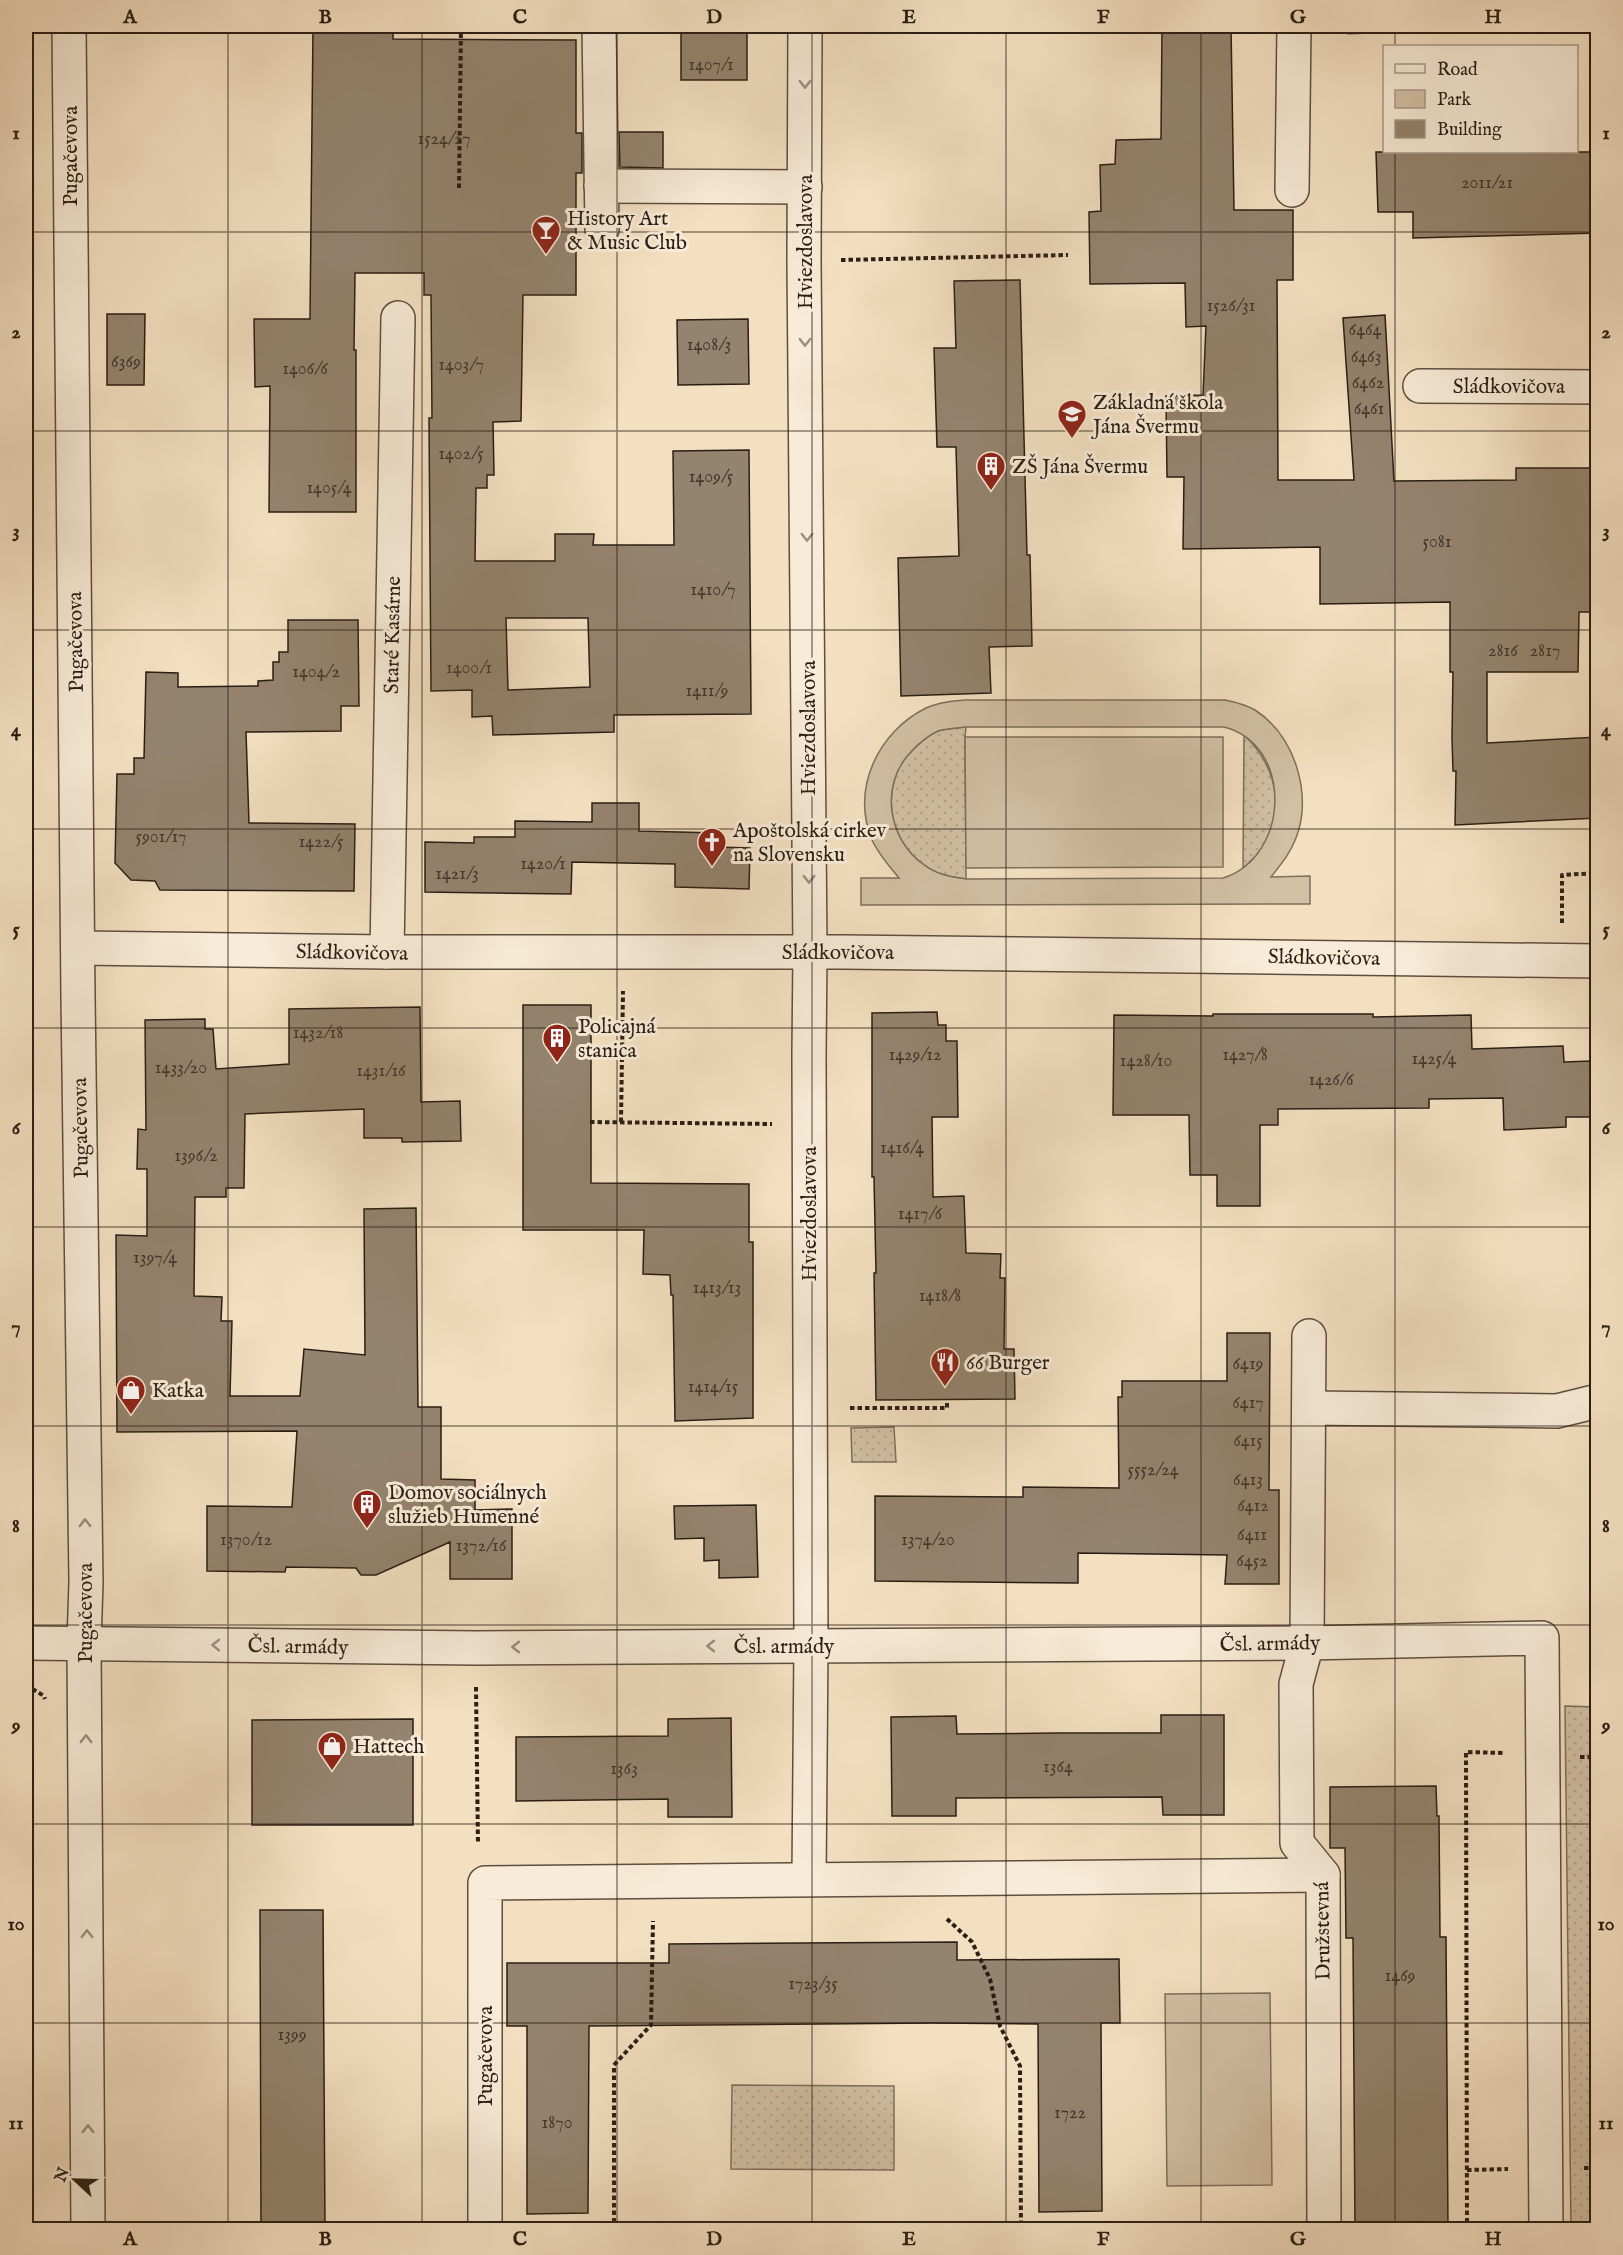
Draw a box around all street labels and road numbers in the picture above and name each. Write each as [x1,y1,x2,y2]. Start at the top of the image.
street label: Pugačevova [58,105,85,206]
street label: Hviezdoslavova [793,174,820,309]
street label: Sládkovičova [1453,374,1566,401]
street label: Staré Kasárne [379,575,408,694]
street label: Pugačevova [62,590,91,693]
street label: Hviezdoslavova [796,660,823,795]
street label: Sládkovičova [296,939,409,968]
street label: Sládkovičova [782,940,895,967]
street label: Sládkovičova [1268,944,1381,973]
street label: Pugačevova [67,1076,96,1179]
street label: Hviezdoslavova [797,1146,824,1281]
street label: Pugačevova [73,1562,100,1663]
street label: Čsl. armády [1219,1629,1321,1659]
street label: Čsl. armády [247,1632,349,1662]
street label: Čsl. armády [734,1633,835,1661]
street label: Družstevná [1309,1880,1338,1981]
street label: Pugačevova [473,2005,500,2106]

